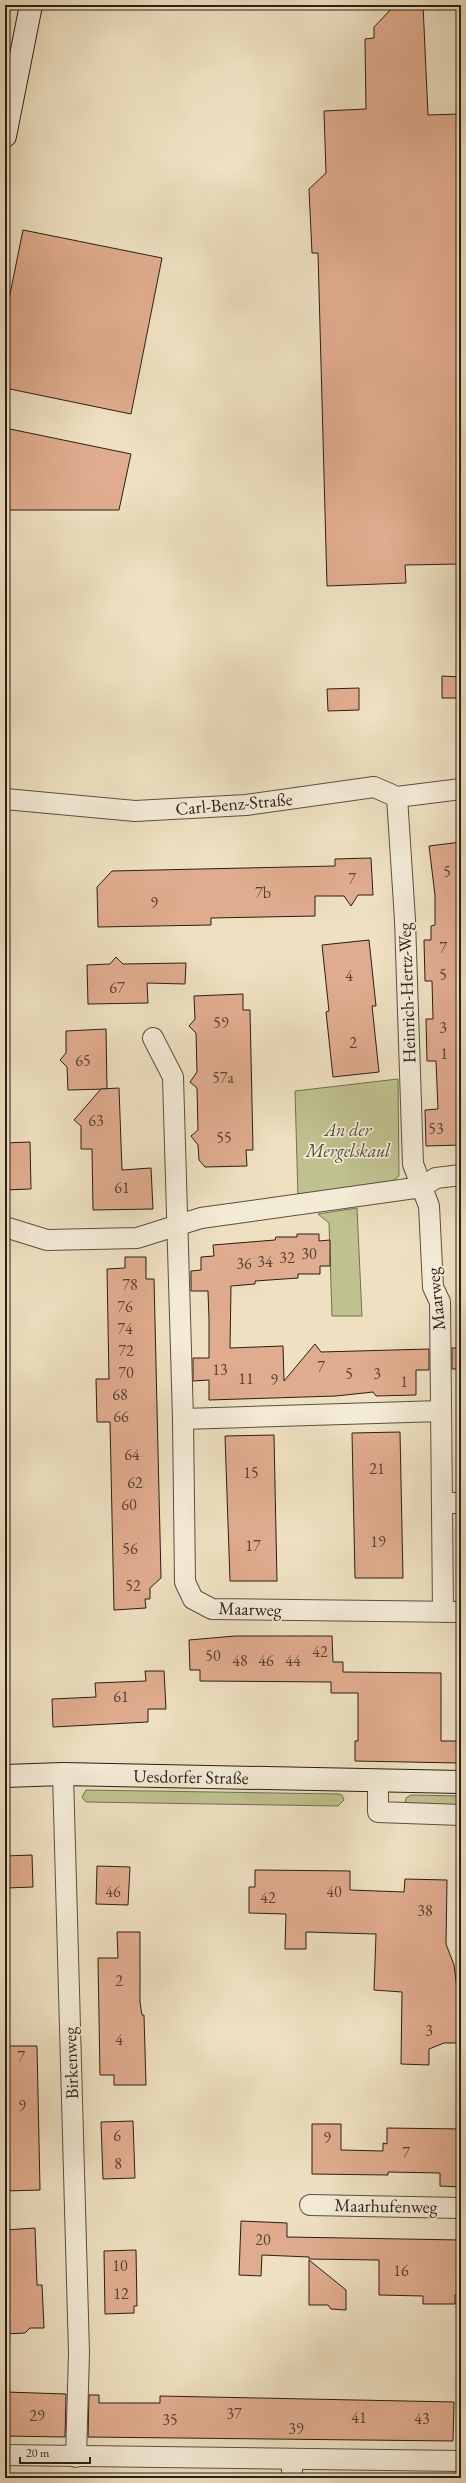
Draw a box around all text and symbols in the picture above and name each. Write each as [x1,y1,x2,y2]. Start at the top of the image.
street label: Carl-Benz-Straße [175,787,293,820]
house number: 5 [443,861,451,882]
house number: 7 [348,868,356,889]
house number: 7b [255,882,271,903]
house number: 9 [150,892,158,913]
street label: Heinrich-Hertz-Weg [393,922,420,1064]
house number: 7 [439,937,447,958]
house number: 5 [439,964,447,985]
house number: 4 [345,965,353,986]
house number: 67 [109,977,125,998]
house number: 59 [213,1012,229,1033]
house number: 3 [439,1017,447,1038]
house number: 2 [349,1032,357,1053]
house number: 1 [440,1043,448,1064]
house number: 65 [75,1050,91,1071]
house number: 57a [212,1067,234,1088]
house number: 63 [88,1110,104,1131]
park label: An der Mergelskaul [305,1118,391,1163]
house number: 53 [428,1118,444,1139]
house number: 55 [216,1127,232,1148]
house number: 61 [114,1177,130,1198]
house number: 30 [301,1243,317,1264]
house number: 32 [279,1247,295,1268]
house number: 34 [257,1251,273,1272]
house number: 36 [236,1253,252,1274]
street label: Maarweg [421,1266,450,1332]
house number: 78 [122,1274,138,1295]
house number: 76 [117,1296,133,1317]
house number: 74 [117,1318,133,1339]
house number: 72 [118,1340,134,1361]
house number: 7 [317,1356,325,1377]
house number: 13 [212,1359,228,1380]
house number: 70 [118,1362,134,1383]
house number: 5 [345,1363,353,1384]
house number: 3 [373,1363,381,1384]
house number: 11 [238,1368,254,1389]
house number: 9 [270,1369,278,1390]
house number: 1 [400,1371,408,1392]
house number: 68 [112,1384,128,1405]
house number: 66 [113,1406,129,1427]
house number: 64 [124,1444,140,1465]
house number: 21 [369,1458,385,1479]
house number: 15 [243,1462,259,1483]
house number: 62 [127,1472,143,1493]
house number: 60 [121,1494,137,1515]
house number: 19 [370,1531,386,1552]
house number: 17 [245,1535,261,1556]
house number: 56 [122,1538,138,1559]
house number: 52 [125,1575,141,1596]
street label: Maarweg [218,1596,282,1621]
house number: 42 [312,1641,328,1662]
house number: 50 [205,1645,221,1666]
house number: 48 [232,1650,248,1671]
house number: 46 [258,1650,274,1671]
house number: 44 [285,1650,301,1671]
house number: 61 [113,1686,129,1707]
street label: Uesdorfer Straße [133,1764,249,1789]
house number: 46 [105,1881,121,1902]
house number: 40 [326,1881,342,1902]
house number: 42 [260,1887,276,1908]
house number: 38 [417,1900,433,1921]
house number: 2 [115,1970,123,1991]
house number: 3 [425,2020,433,2041]
street label: Birkenweg [58,2026,83,2100]
house number: 4 [115,2029,123,2050]
house number: 7 [17,2046,25,2067]
house number: 9 [18,2095,26,2116]
house number: 6 [113,2125,121,2146]
house number: 9 [323,2127,331,2148]
house number: 7 [402,2142,410,2163]
house number: 8 [114,2153,122,2174]
street label: Maarhufenweg [334,2193,438,2218]
house number: 20 [255,2229,271,2250]
house number: 10 [112,2255,128,2276]
house number: 16 [393,2260,409,2281]
house number: 12 [113,2283,129,2304]
house number: 37 [226,2403,242,2424]
house number: 29 [29,2405,45,2426]
house number: 41 [351,2407,367,2428]
house number: 43 [414,2408,430,2429]
house number: 35 [162,2409,178,2430]
house number: 39 [288,2418,304,2439]
scale bar [20,2439,90,2465]
text: 20 m [26,2445,50,2461]

